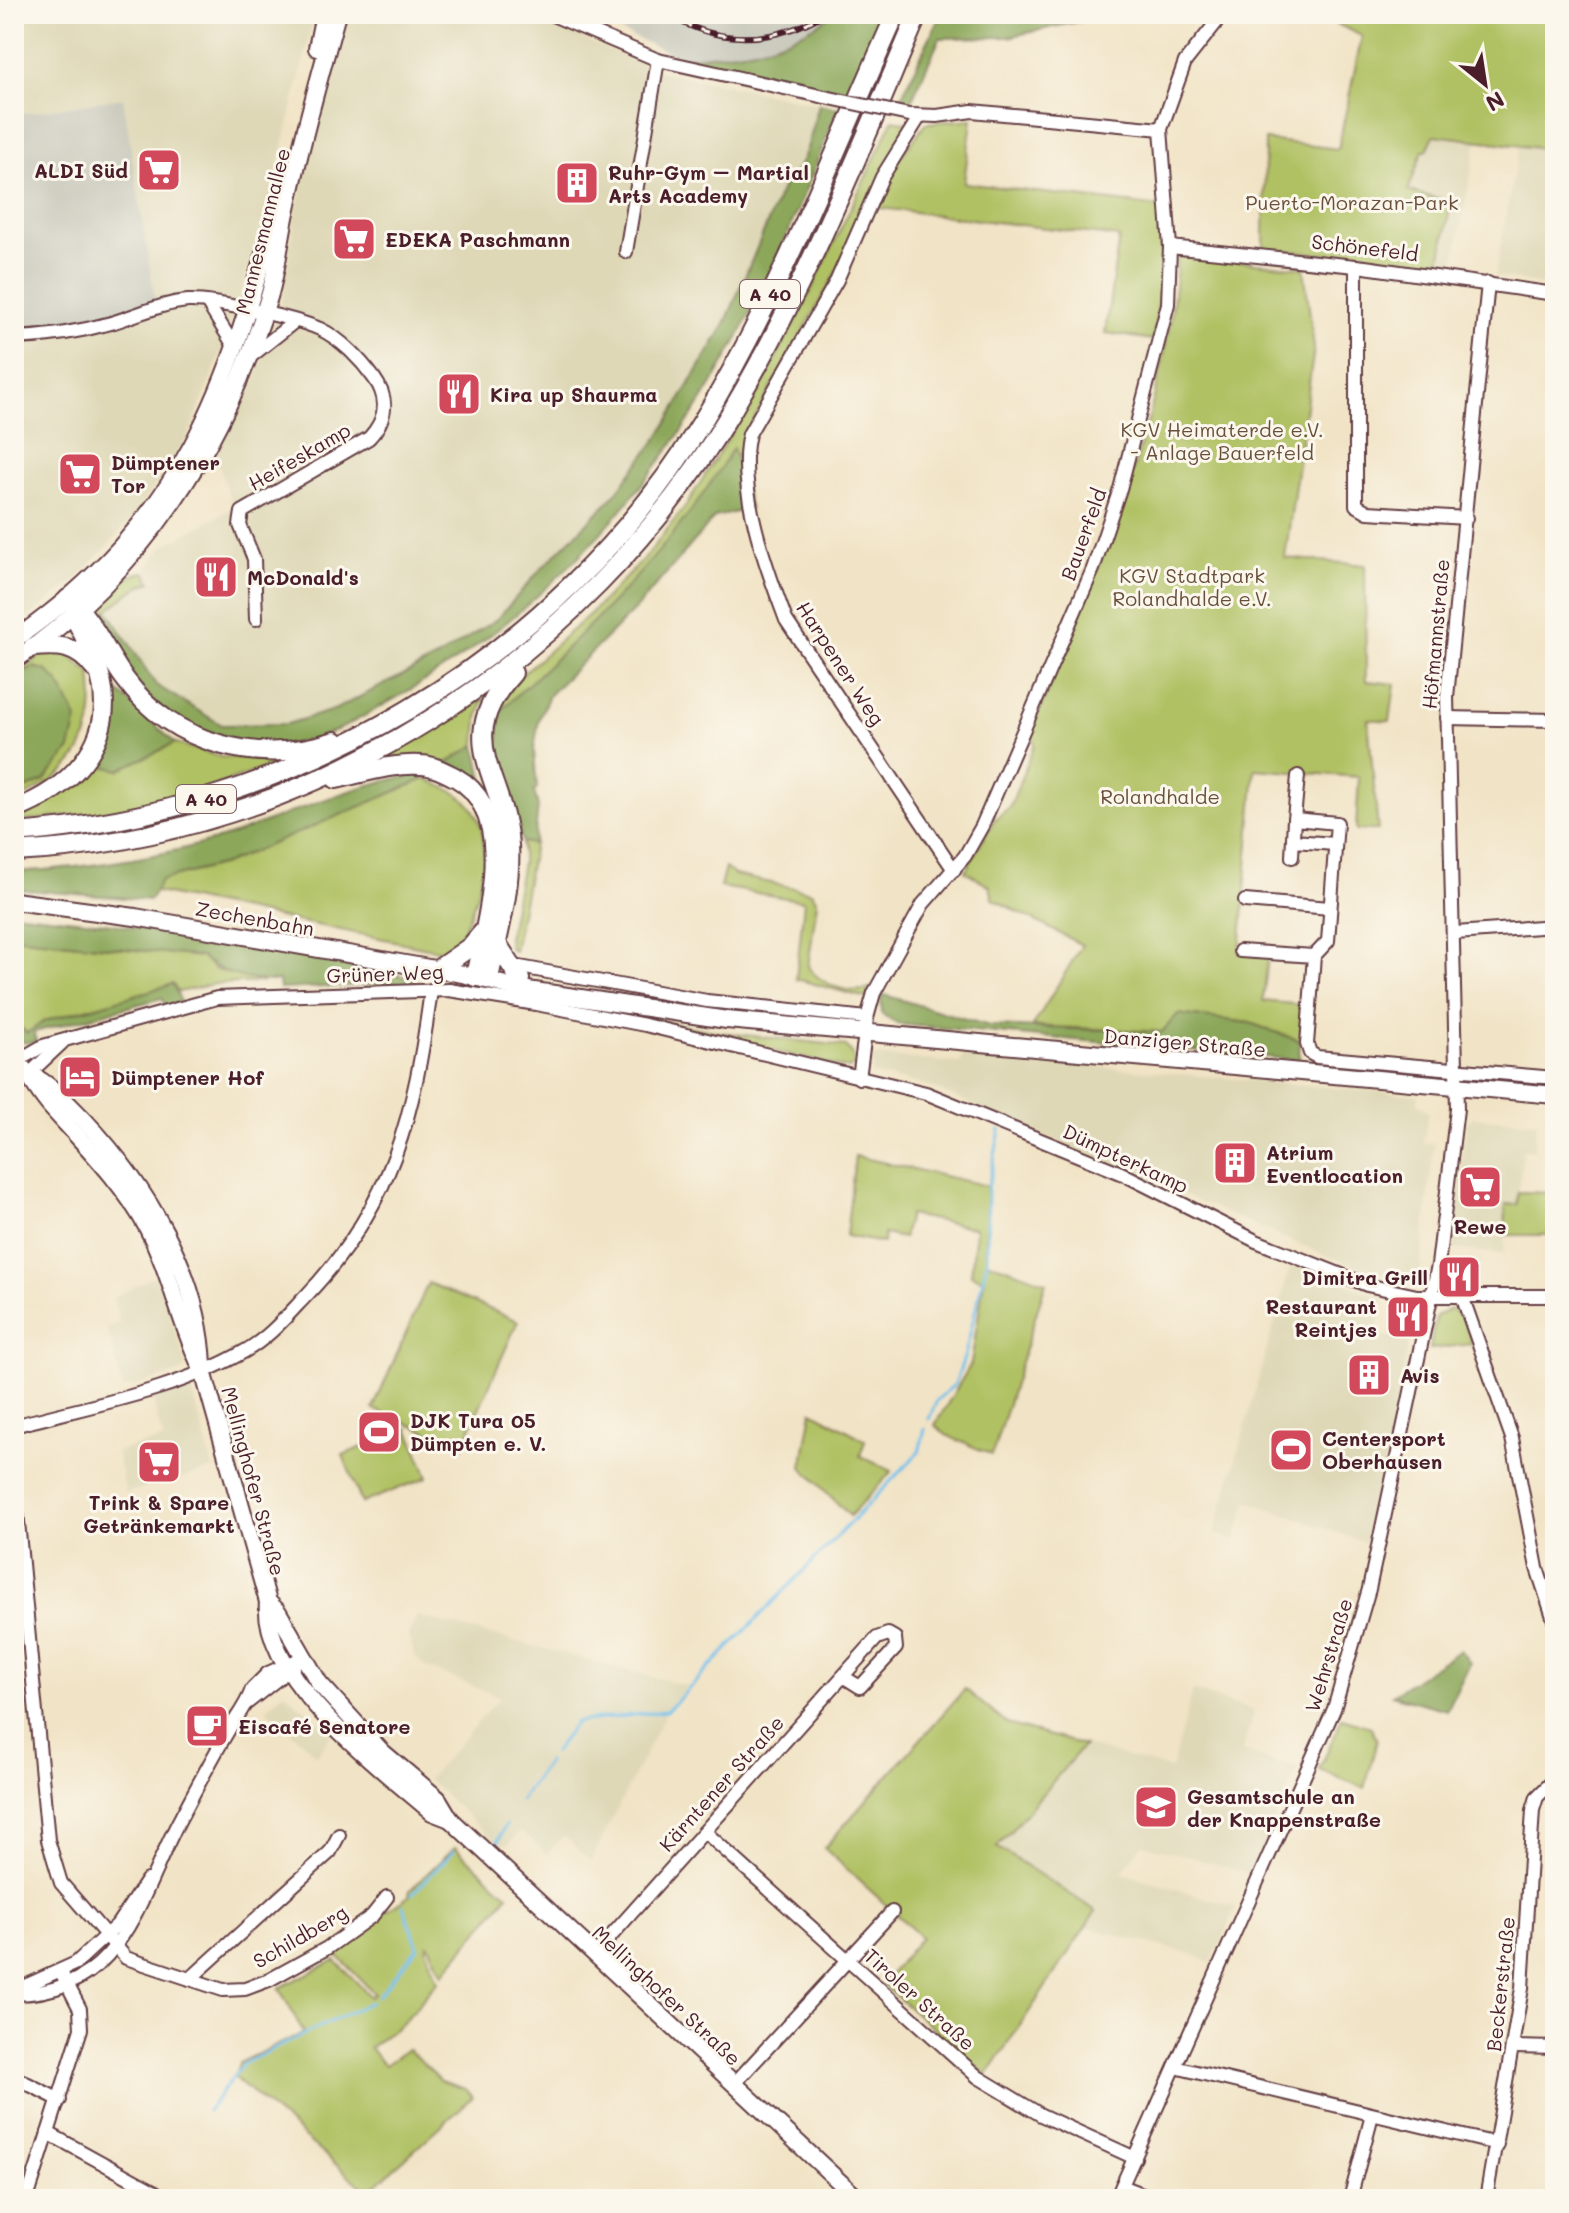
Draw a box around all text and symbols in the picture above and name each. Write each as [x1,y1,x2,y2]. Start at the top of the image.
north arrow [1445,44,1525,124]
text: N [1481,85,1510,118]
street label: Mannesmannallee [229,145,295,317]
supermarket icon: ALDI Süd [135,146,183,194]
place label: ALDI Süd [34,157,128,183]
building icon: Ruhr-Gym – Martial Arts Academy [553,159,601,207]
place label: Ruhr-Gym – Martial Arts Academy [608,159,809,208]
park label: Puerto-Morazan-Park [1245,189,1459,215]
supermarket icon: EDEKA Paschmann [330,215,378,263]
place label: EDEKA Paschmann [385,226,570,252]
street label: Schönefeld [1310,228,1420,266]
road number: A 40 [740,280,800,308]
restaurant icon: Kira up Shaurma [435,370,483,418]
place label: Kira up Shaurma [490,381,658,407]
street label: Heifeskamp [243,416,355,496]
park label: KGV Heimaterde e.V. - Anlage Bauerfeld [1120,416,1324,465]
place label: Dümptener Tor [111,449,220,498]
supermarket icon: Dümptener Tor [56,450,104,498]
street label: Bauerfeld [1054,484,1112,584]
restaurant icon: McDonald's [192,553,240,601]
street label: Höfmannstraße [1415,558,1455,710]
park label: KGV Stadtpark Rolandhalde e.V. [1112,562,1272,611]
place label: McDonald's [247,564,359,590]
street label: Harpener Weg [791,596,891,730]
park label: Rolandhalde [1100,783,1220,809]
road number: A 40 [176,785,236,813]
street label: Zechenbahn [194,895,316,941]
street label: Grüner Weg [326,958,444,988]
street label: Danziger Straße [1103,1022,1267,1062]
hotel icon: Dümptener Hof [56,1053,104,1101]
place label: Dümptener Hof [111,1064,264,1090]
street label: Dümpterkamp [1059,1118,1193,1198]
building icon: Atrium Eventlocation [1211,1139,1259,1187]
place label: Atrium Eventlocation [1266,1139,1403,1188]
supermarket icon: Rewe [1456,1163,1504,1211]
place label: Rewe [1453,1213,1507,1239]
restaurant icon: Dimitra Grill [1435,1253,1483,1301]
place label: Dimitra Grill [1302,1264,1428,1290]
place label: Restaurant Reintjes [1265,1293,1377,1342]
restaurant icon: Restaurant Reintjes [1384,1293,1432,1341]
building icon: Avis [1345,1351,1393,1399]
place label: Avis [1400,1362,1440,1388]
street label: Mellinghofer Straße [216,1384,292,1578]
place label: DJK Tura 05 Dümpten e. V. [410,1407,546,1456]
sports icon: DJK Tura 05 Dümpten e. V. [355,1408,403,1456]
place label: Centersport Oberhausen [1322,1425,1446,1474]
sports icon: Centersport Oberhausen [1267,1426,1315,1474]
supermarket icon: Trink & Spare Getränkemarkt [135,1438,183,1486]
place label: Trink & Spare Getränkemarkt [83,1489,235,1538]
street label: Wehrstraße [1298,1595,1358,1715]
cafe icon: Eiscafé Senatore [183,1702,231,1750]
street label: Kärntener Straße [653,1709,789,1857]
place label: Eiscafé Senatore [238,1713,410,1739]
school or university icon: Gesamtschule an der Knappenstraße [1132,1783,1180,1831]
place label: Gesamtschule an der Knappenstraße [1187,1783,1381,1832]
street label: Schildberg [248,1899,352,1973]
street label: Beckerstraße [1480,1915,1520,2053]
street label: Mellinghofer Straße [587,1919,747,2071]
street label: Tiroler Straße [859,1942,981,2056]

